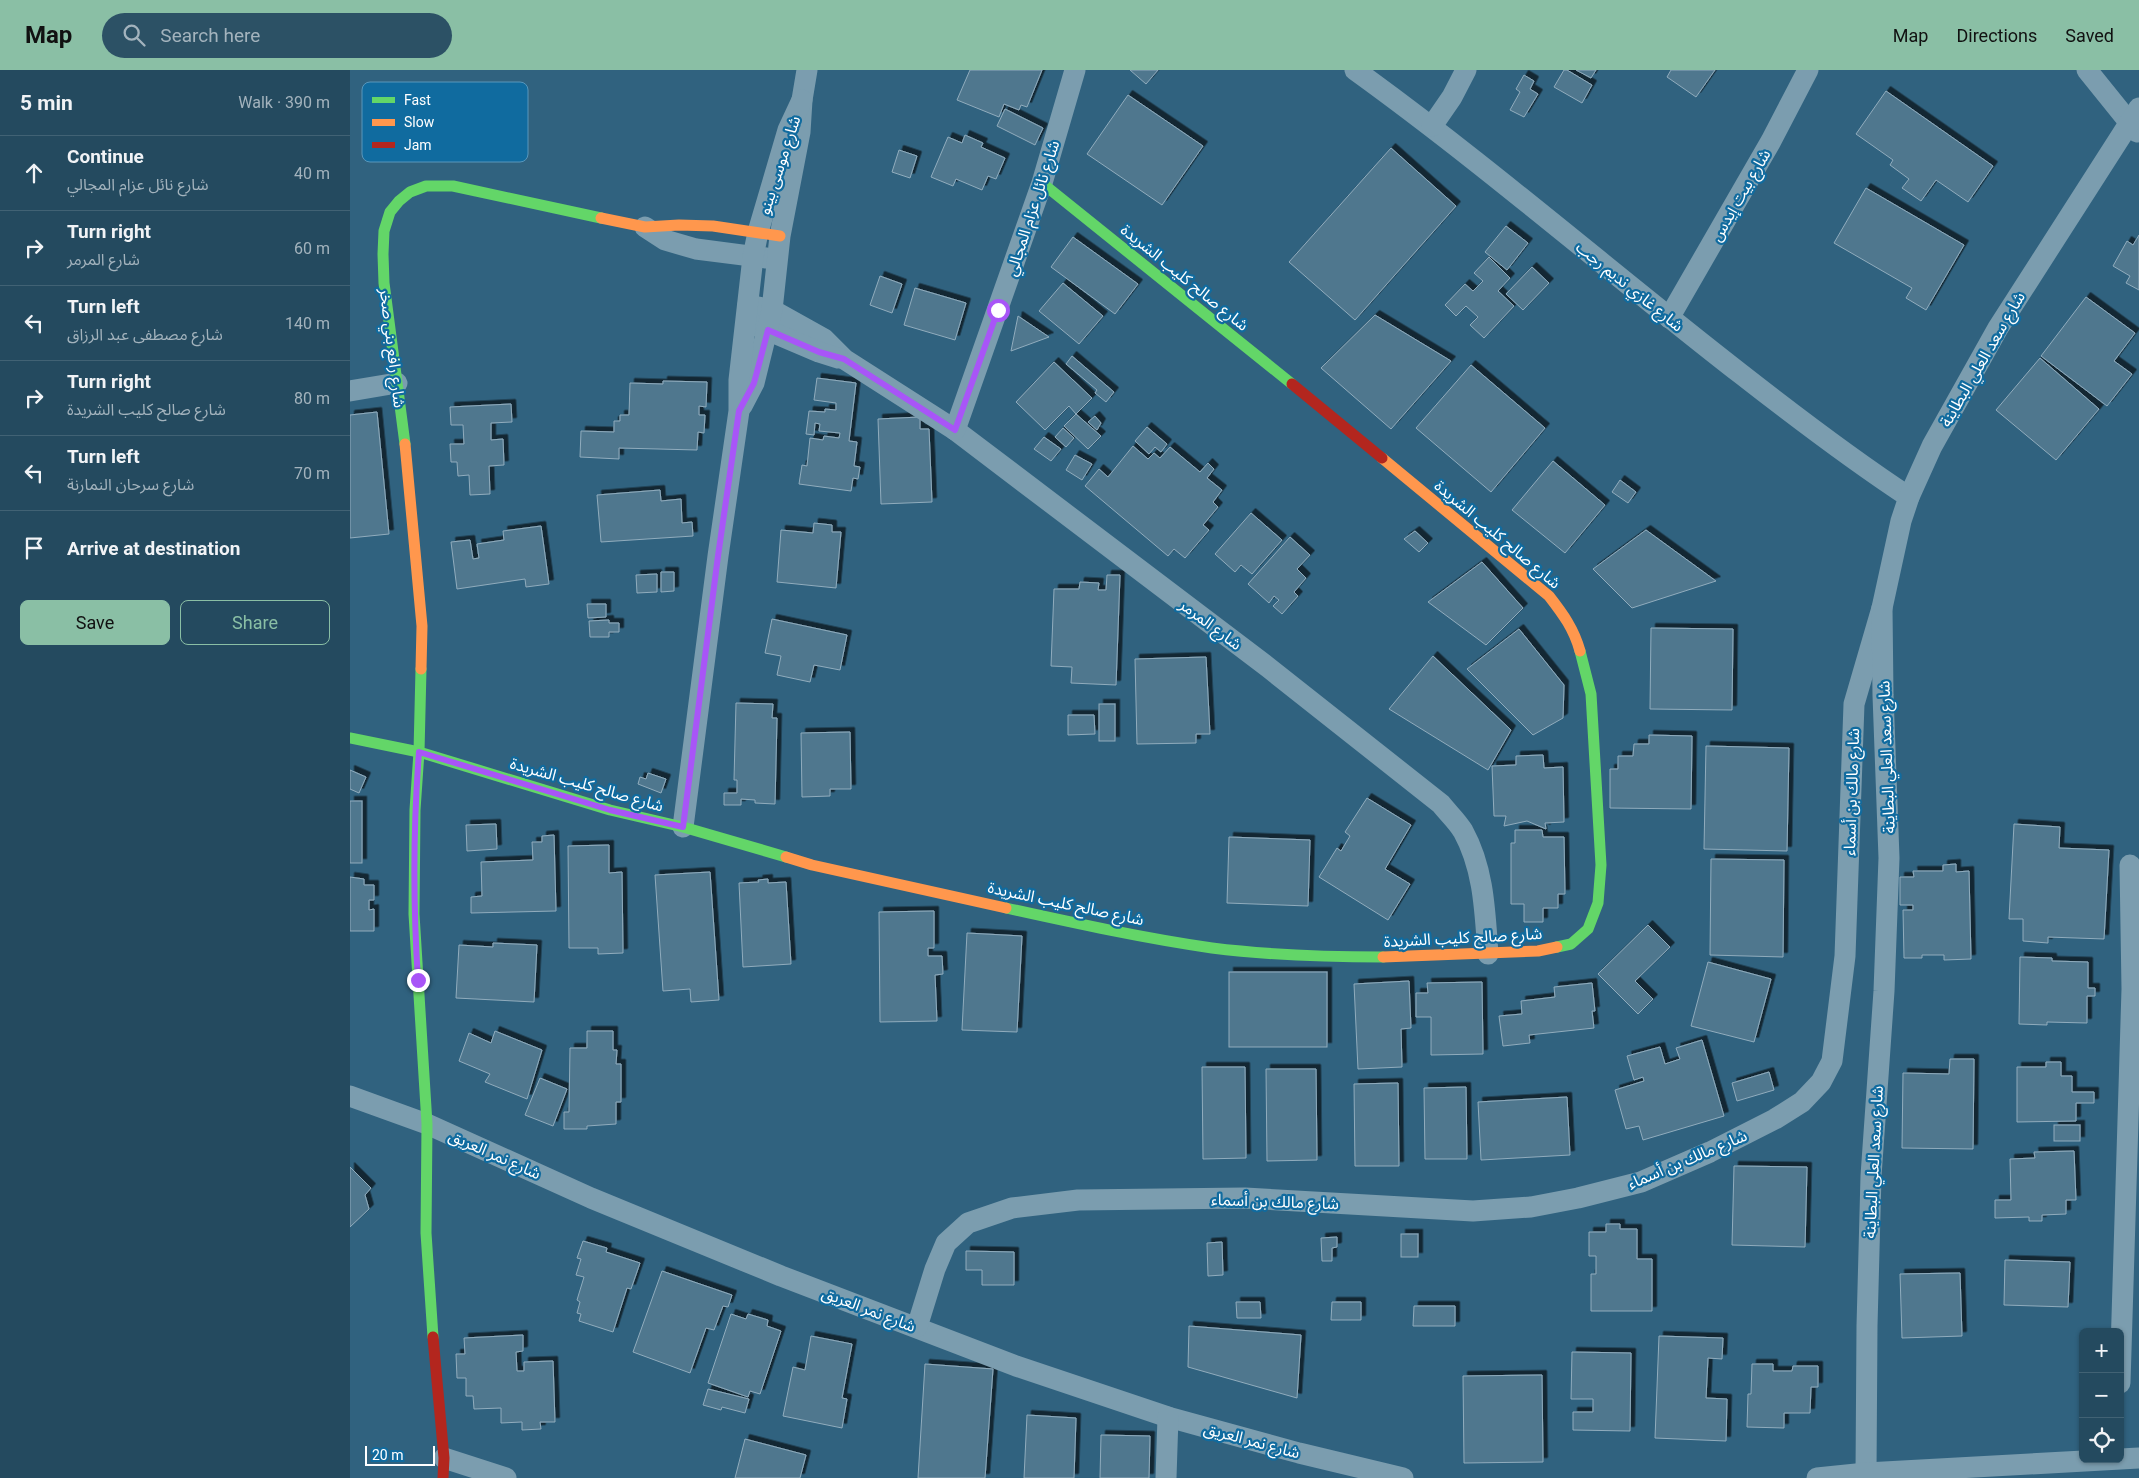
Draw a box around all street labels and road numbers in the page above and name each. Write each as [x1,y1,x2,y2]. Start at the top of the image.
street label: شارع موسى بينو [755,113,807,218]
street label: شارع نائل عزام المجالي [1002,138,1066,279]
street label: شارع بيت إيدس [1706,146,1777,246]
street label: شارع صالح كليب الشريدة [1115,220,1252,337]
street label: شارع غازي نديم رجب [1570,237,1687,338]
street label: شارع رافع بني صخر [373,286,409,409]
street label: شارع سعد العلي البطاينة [1936,288,2031,432]
street label: شارع صالح كليب الشريدة [1429,476,1565,595]
street label: شارع المرمر [1173,594,1245,656]
street label: شارع سعد العلي البطاينة [1874,680,1902,834]
street label: شارع مالك بن أسماء [1840,728,1866,856]
street label: شارع صالح كليب الشريدة [507,753,666,818]
street label: شارع صالح كليب الشريدة [986,878,1146,932]
street label: شارع صالح كليب الشريدة [1383,924,1543,954]
street label: شارع سعد العلي البطاينة [1860,1085,1890,1239]
street label: شارع نمر العريق [445,1126,544,1186]
street label: شارع مالك بن أسماء [1625,1126,1751,1196]
street label: شارع مالك بن أسماء [1211,1190,1339,1216]
street label: شارع نمر العريق [818,1283,918,1339]
street label: شارع نمر العريق [1201,1419,1302,1465]

